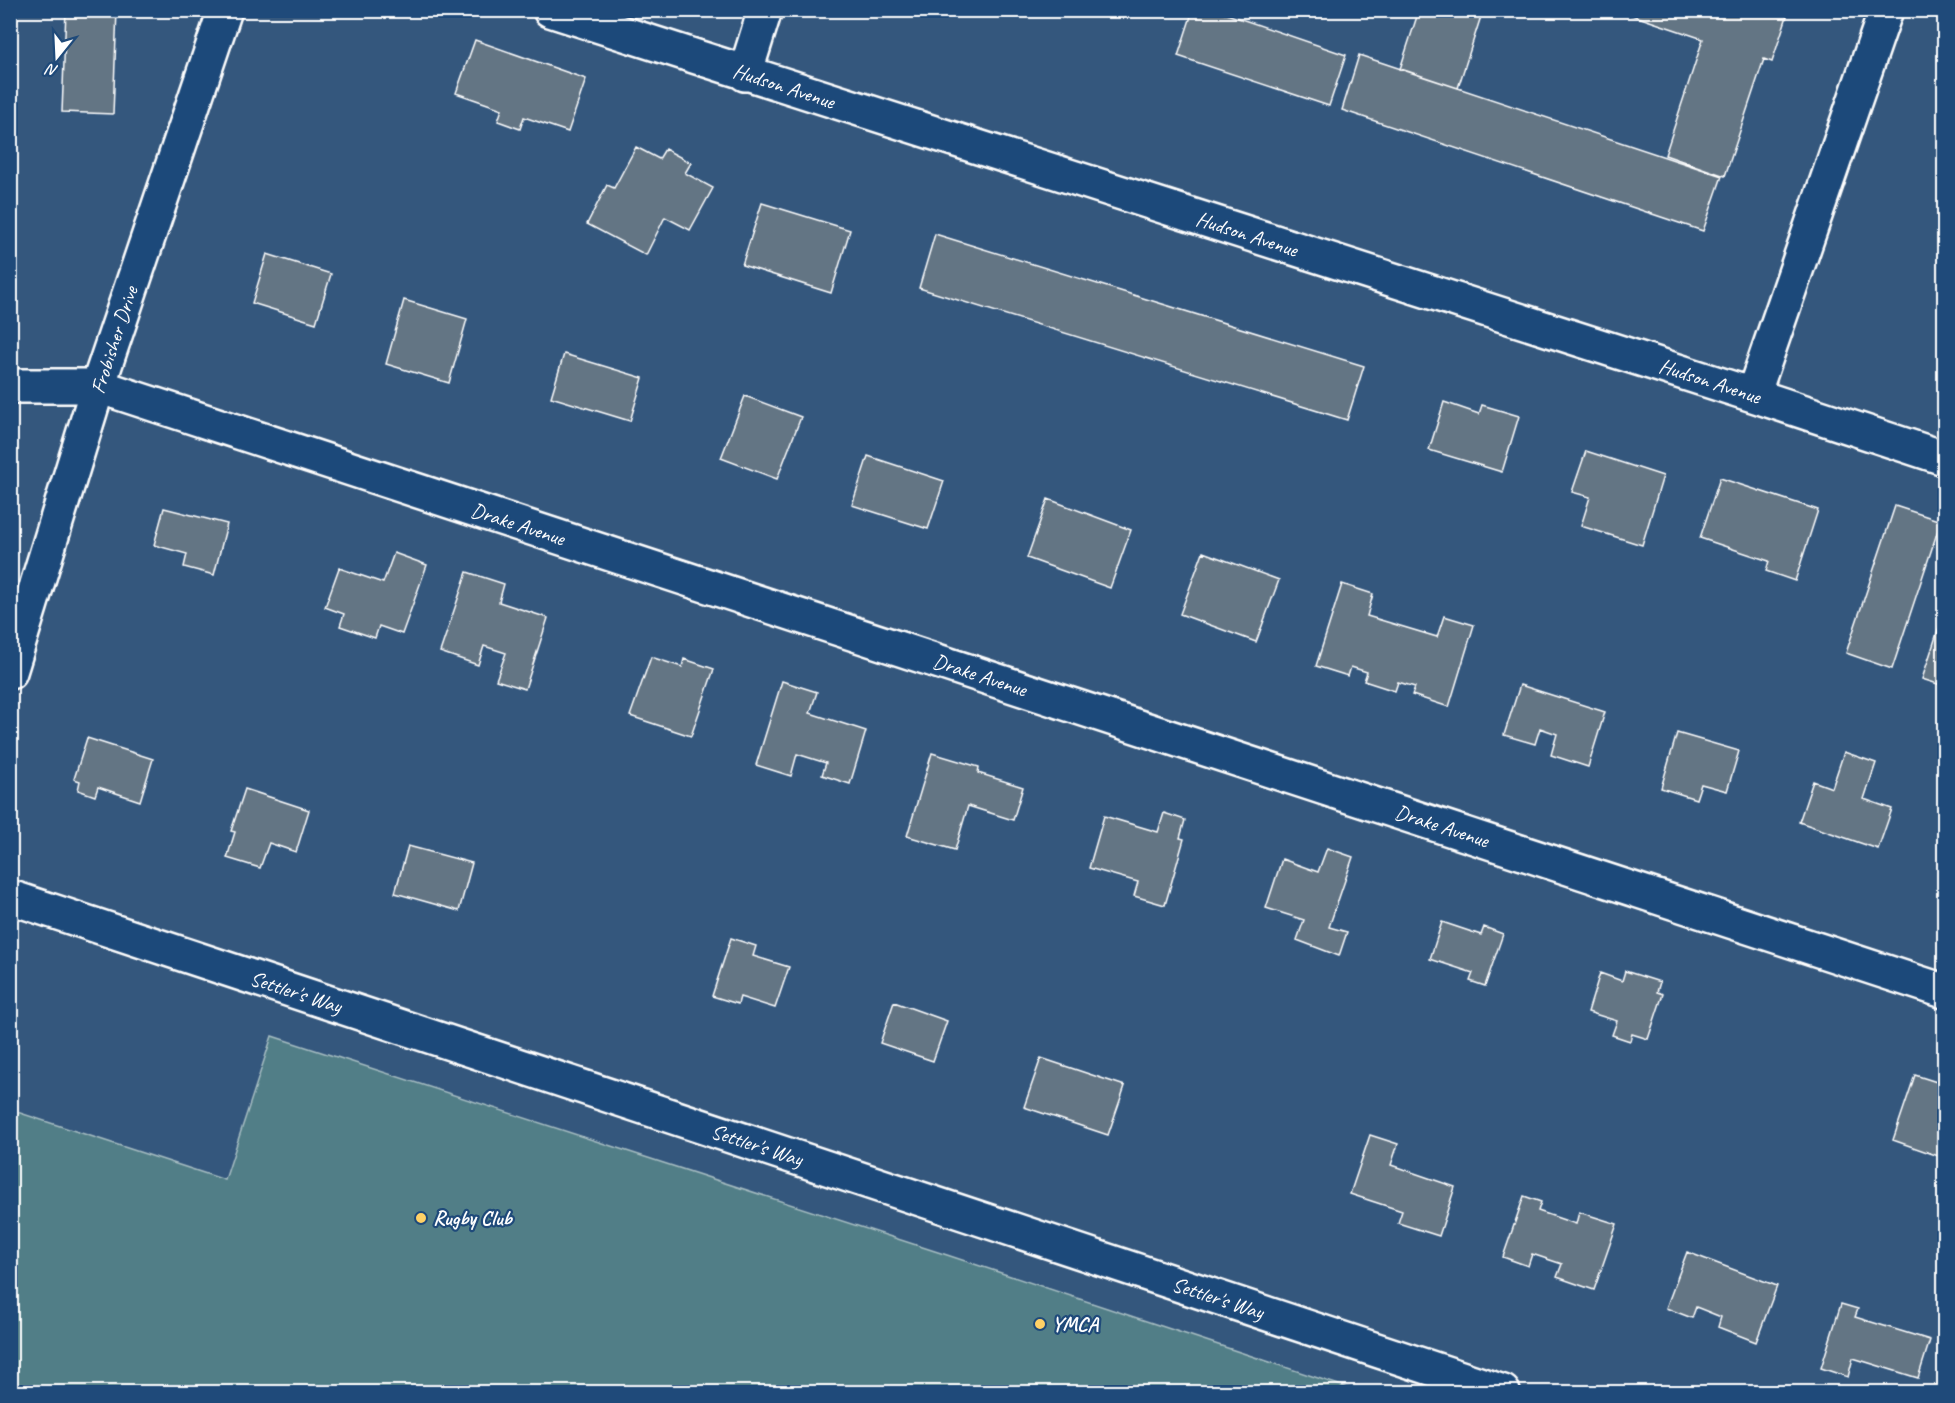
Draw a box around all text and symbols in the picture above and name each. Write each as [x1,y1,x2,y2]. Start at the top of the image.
north arrow [27,27,87,87]
street label: Hudson Avenue [730,57,839,115]
text: N [42,58,60,81]
street label: Hudson Avenue [1193,205,1302,263]
street label: Frobisher Drive [84,282,144,397]
street label: Hudson Avenue [1656,352,1765,410]
street label: Drake Avenue [468,497,569,552]
street label: Drake Avenue [930,648,1031,703]
street label: Drake Avenue [1392,799,1493,854]
street label: Settler's Way [247,965,347,1020]
street label: Settler's Way [708,1118,808,1173]
place label: Rugby Club [433,1205,514,1231]
marker: Rugby Club [414,1211,428,1225]
street label: Settler's Way [1169,1271,1269,1326]
place label: YMCA [1052,1311,1099,1337]
marker: YMCA [1033,1317,1047,1331]

